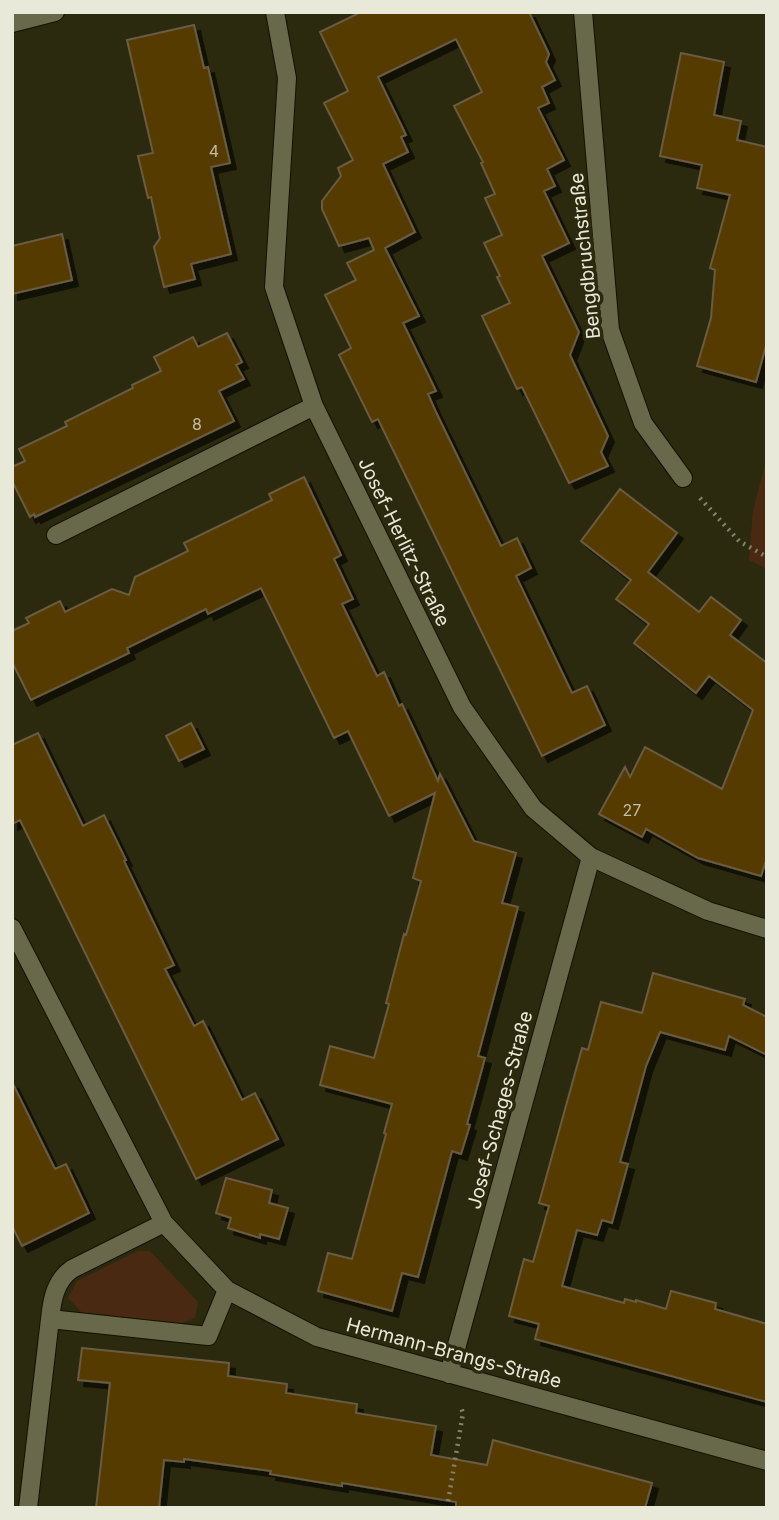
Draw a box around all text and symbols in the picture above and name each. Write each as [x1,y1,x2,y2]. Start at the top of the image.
house number: 4 [209,141,219,161]
street label: Bengdbruchstraße [565,172,605,340]
house number: 8 [192,414,202,434]
street label: Josef-Herlitz-Straße [353,454,455,630]
house number: 27 [623,800,641,820]
street label: Josef-Schages-Straße [462,1008,538,1212]
street label: Hermann-Brangs-Straße [344,1313,564,1393]

